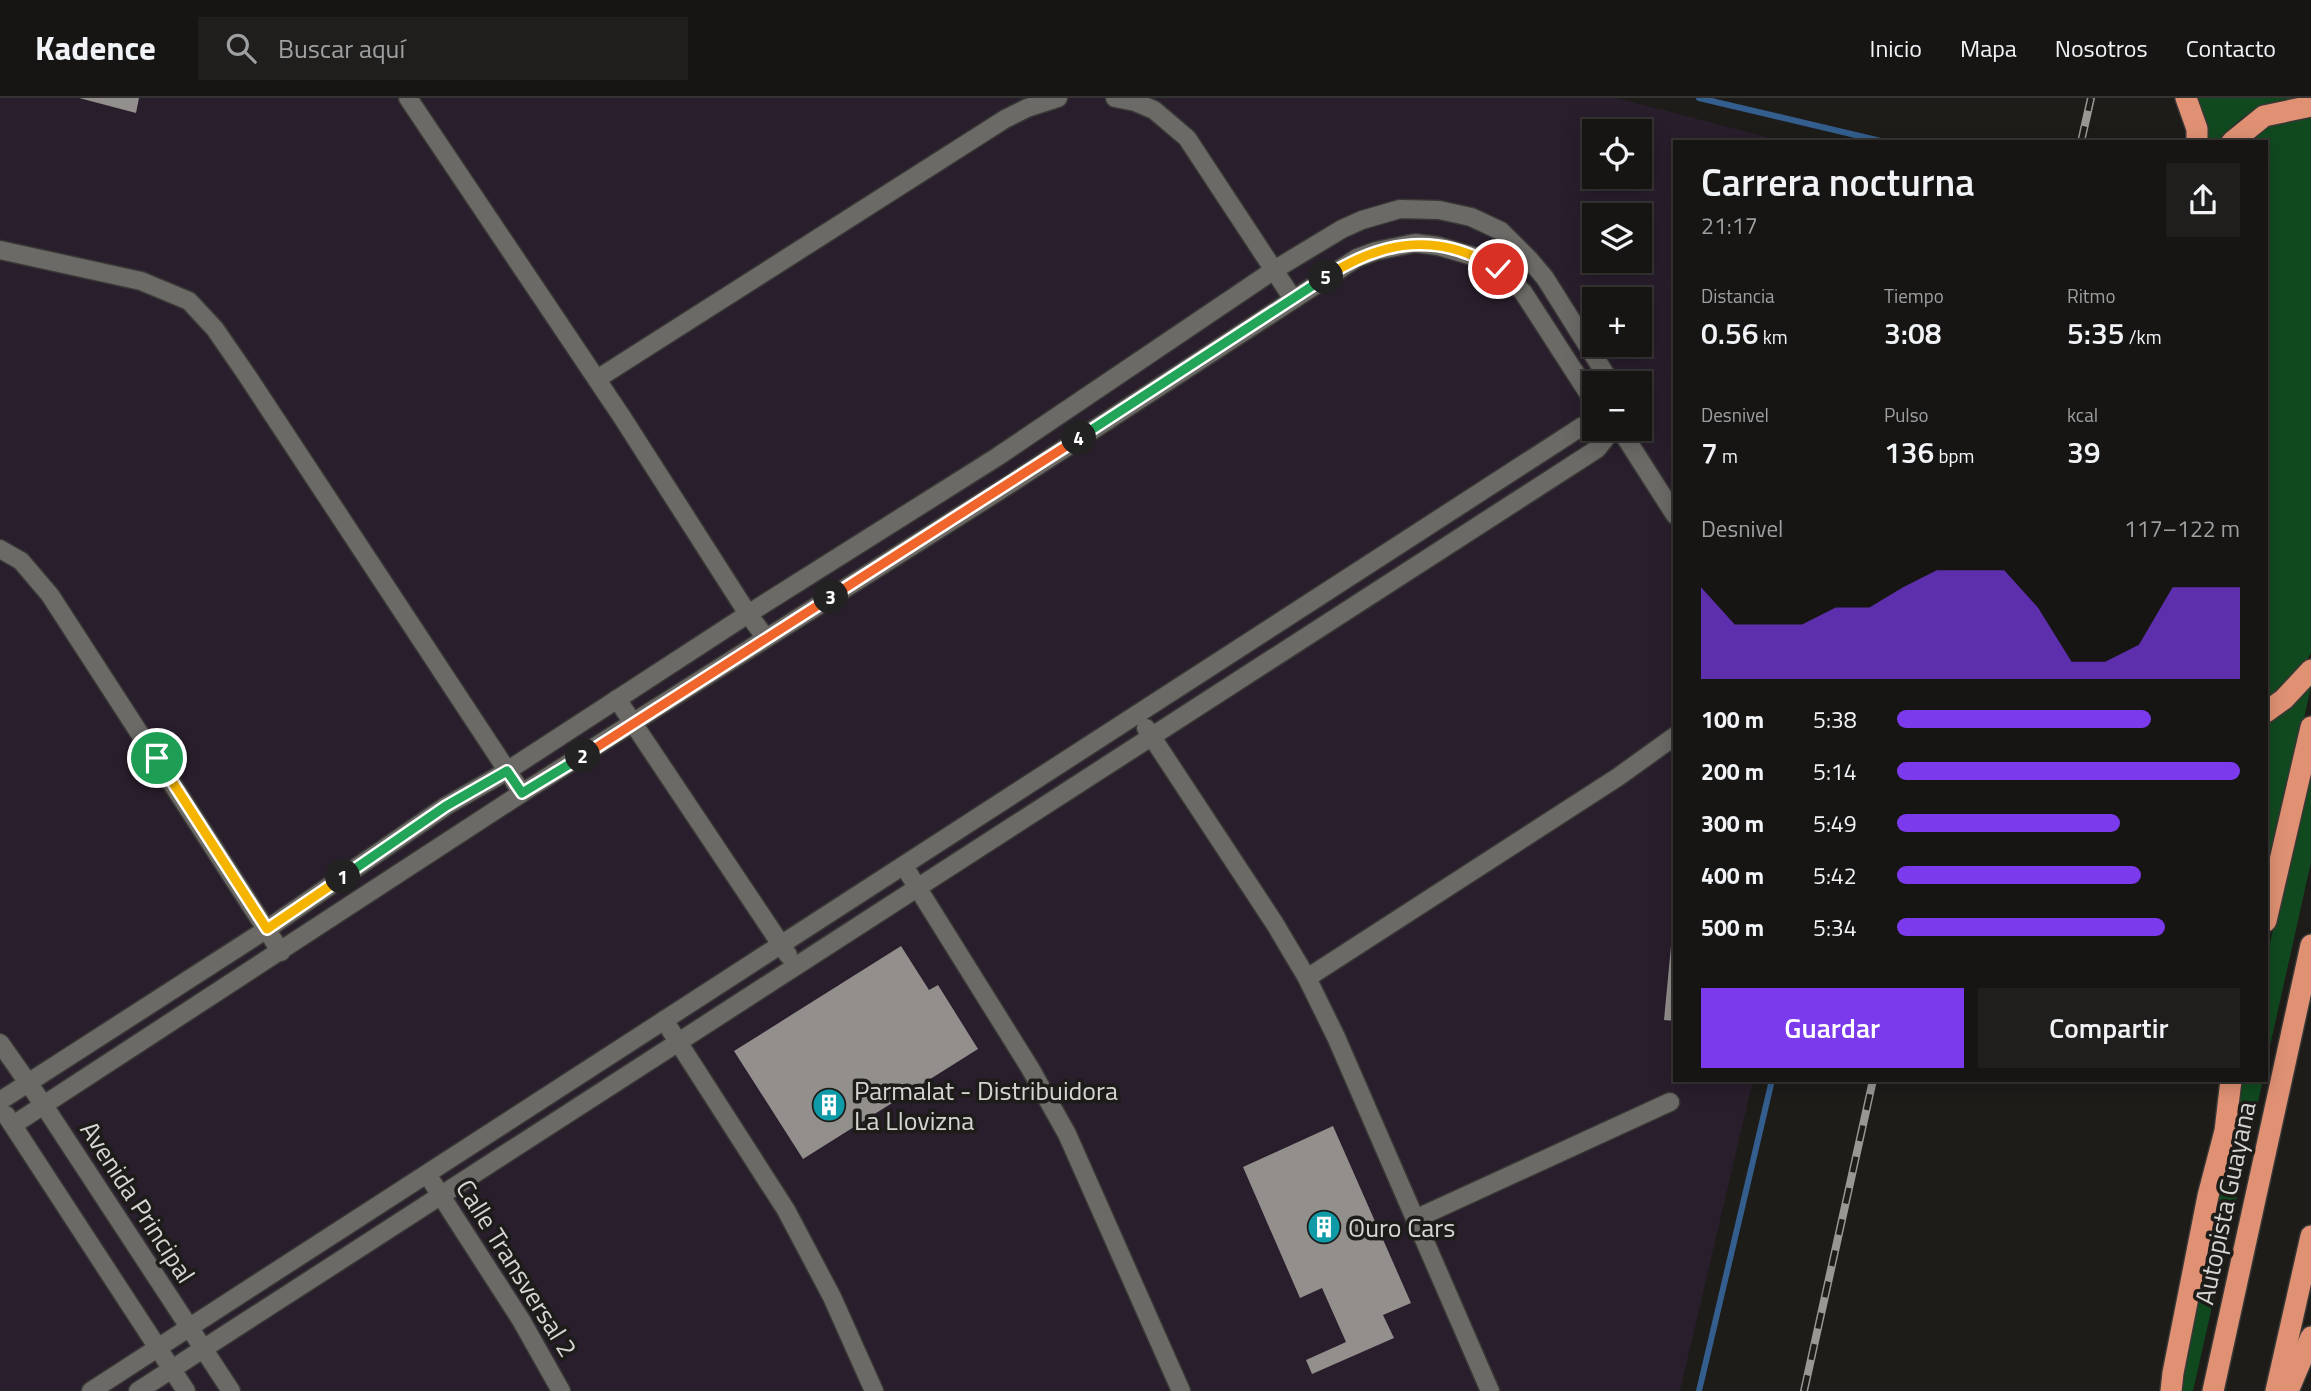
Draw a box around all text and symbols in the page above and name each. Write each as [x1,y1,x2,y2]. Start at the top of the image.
search box [198,17,688,80]
text: Kadence [35,23,156,73]
icon: search [222,29,260,67]
text: Buscar aquí [278,29,405,68]
text: Inicio [1870,30,1922,66]
text: Mapa [1960,30,2017,66]
text: Nosotros [2055,30,2148,66]
text: Contacto [2186,30,2276,66]
map controls [1582,119,1652,441]
button: locate [1582,119,1652,189]
text: Carrera nocturna [1701,153,1975,211]
button: share [2166,163,2240,237]
button: layers [1582,203,1652,273]
text: 21:17 [1701,208,1758,243]
pin [1468,239,1528,299]
icon: check [1479,250,1517,288]
pin: 5 [1308,260,1344,294]
text: 5 [1320,262,1331,291]
text: Distancia [1701,281,1775,310]
text: Tiempo [1884,281,1944,310]
text: Ritmo [2067,281,2115,310]
button: + [1582,287,1652,357]
text: 0.56 [1701,310,1759,356]
text: 3:08 [1884,310,1942,356]
text: 5:35 [2067,310,2125,356]
text: km [1759,322,1788,351]
text: /km [2125,322,2162,351]
button: − [1582,371,1652,441]
text: Desnivel [1701,400,1769,429]
text: Pulso [1884,400,1929,429]
text: kcal [2067,400,2098,429]
pin: 4 [1062,420,1096,456]
text: 4 [1073,423,1084,452]
text: 7 [1701,429,1718,475]
text: 136 [1884,429,1934,475]
text: 39 [2067,429,2101,475]
text: m [1718,441,1738,470]
text: bpm [1934,441,1974,470]
text: Desnivel [1701,511,1783,546]
text: 117–122 m [2124,511,2240,546]
pin: 3 [814,580,848,614]
text: 3 [825,582,836,611]
text: 100 m [1701,702,1764,737]
text: 5:38 [1813,702,1857,737]
pin [127,728,187,788]
pin: 2 [566,738,600,774]
icon: arrive [138,739,176,777]
text: 2 [577,741,588,770]
text: 200 m [1701,754,1764,789]
text: 5:14 [1813,754,1857,789]
text: 300 m [1701,806,1764,841]
text: 5:49 [1813,806,1857,841]
text: 400 m [1701,858,1764,893]
text: 5:42 [1813,858,1857,893]
pin: 1 [326,860,360,894]
text: 1 [337,862,348,891]
text: 500 m [1701,910,1764,945]
text: 5:34 [1813,910,1857,945]
button: Guardar [1701,988,1964,1068]
button: Compartir [1978,988,2240,1068]
place label: Parmalat - Distribuidora La Llovizna [854,1071,1118,1140]
building icon: Parmalat - Distribuidora La Llovizna [810,1086,848,1124]
street label: Autopista Guayana [2184,1098,2266,1308]
street label: Avenida Principal [71,1113,205,1291]
street label: Calle Transversal 2 [447,1172,587,1364]
building icon: Ouro Cars [1305,1208,1343,1246]
place label: Ouro Cars [1348,1208,1455,1247]

